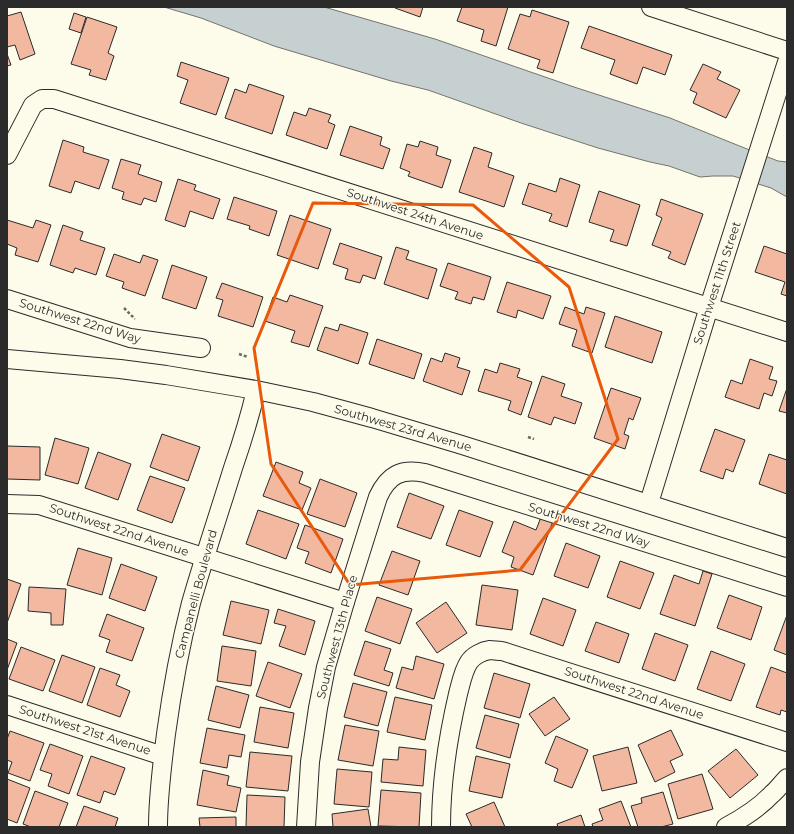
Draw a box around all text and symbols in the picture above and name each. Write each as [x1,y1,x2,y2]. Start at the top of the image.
street label: Southwest 24th Avenue [345,184,486,243]
street label: Southwest 11th Street [690,219,744,346]
street label: Southwest 22nd Way [18,295,143,346]
street label: Southwest 23rd Avenue [333,401,474,454]
street label: Southwest 22nd Way [527,499,652,550]
street label: Southwest 22nd Avenue [48,500,191,559]
street label: Campanelli Boulevard [171,528,220,660]
street label: Southwest 13th Place [313,573,360,700]
street label: Southwest 22nd Avenue [563,663,706,722]
street label: Southwest 21st Avenue [17,701,153,758]

